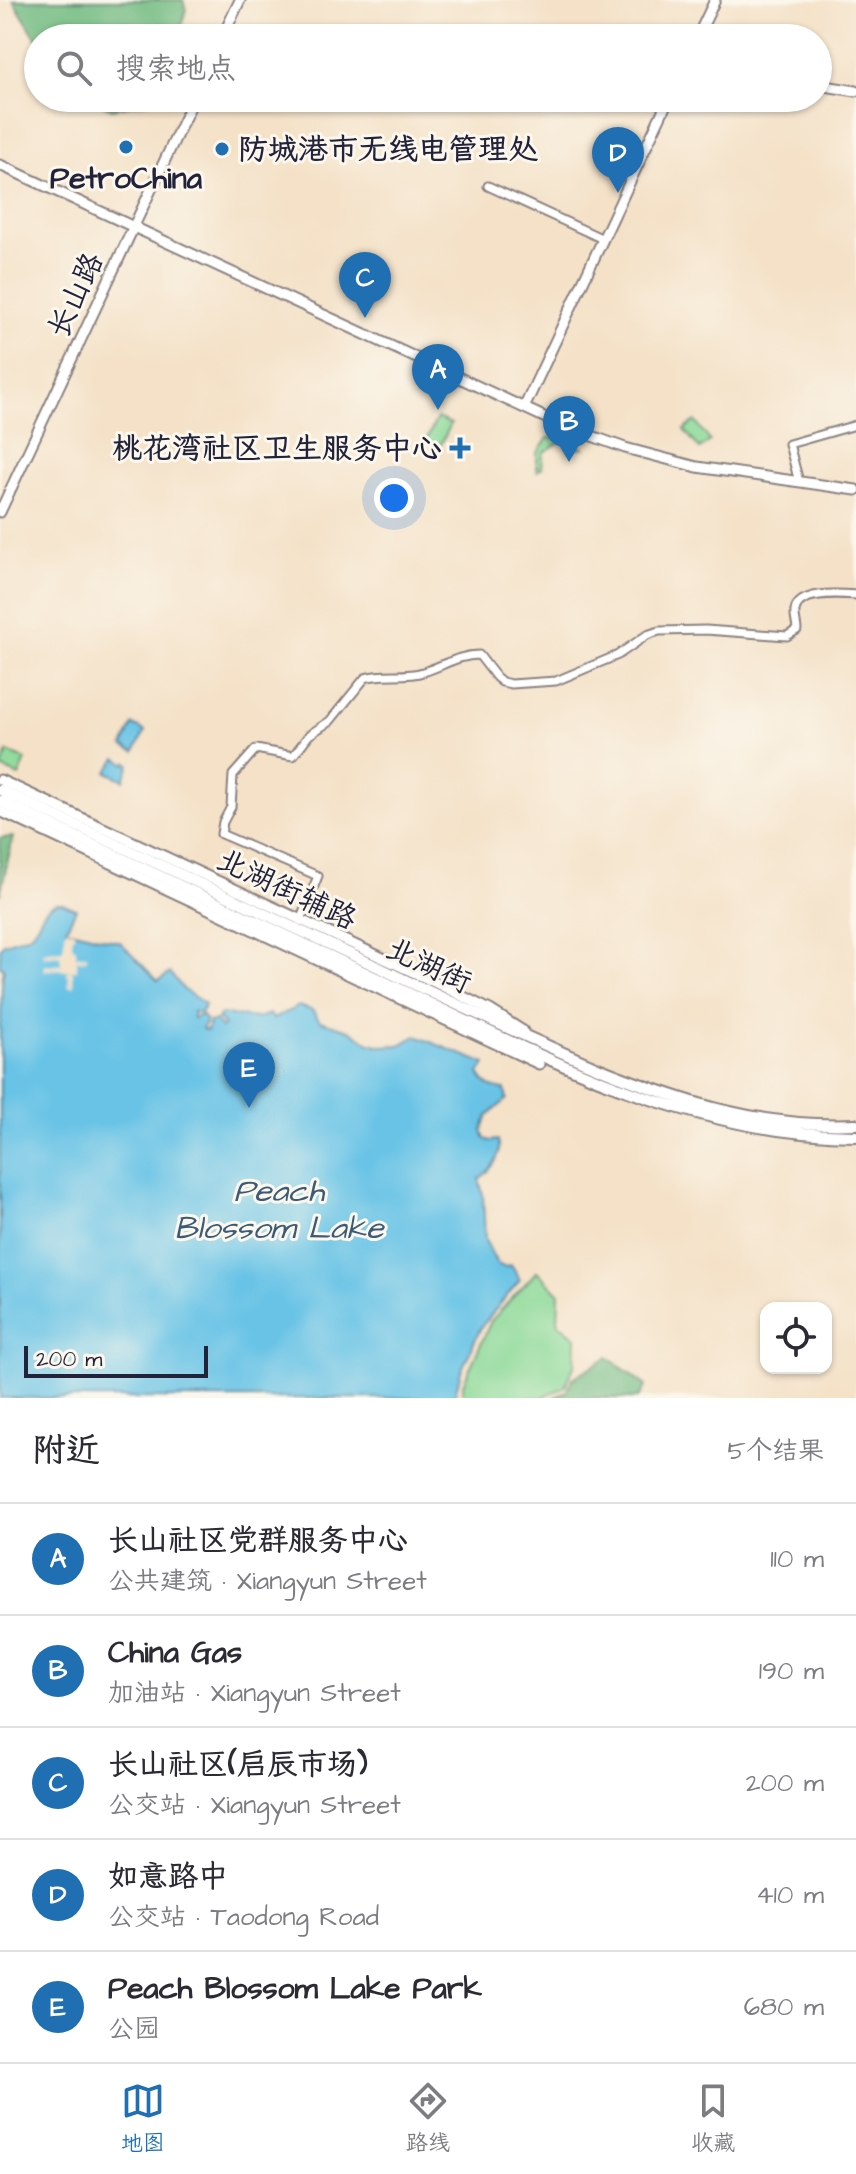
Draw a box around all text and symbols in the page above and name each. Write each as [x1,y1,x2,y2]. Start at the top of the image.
search box [24,24,832,112]
icon: search [52,46,96,90]
text: 搜索地点 [116,48,236,90]
pin: D [592,127,644,193]
place label: 防城港市无线电管理处 [238,129,538,171]
marker: PetroChina [117,138,135,156]
marker: 防城港市无线电管理处 [213,140,231,158]
place label: PetroChina [50,158,203,200]
street label: 长山路 [38,246,114,345]
pin: C [339,252,391,318]
pin: A [412,344,464,410]
pin: B [543,396,595,462]
place label: 桃花湾社区卫生服务中心 [112,428,442,470]
marker: 桃花湾社区卫生服务中心 [449,437,471,459]
your location [374,478,414,518]
street label: 北湖街辅路 [210,839,363,941]
street label: 北湖街 [379,928,478,1004]
pin: E [223,1042,275,1108]
water label: Peach Blossom Lake [174,1169,385,1251]
map controls [760,1302,832,1374]
button: locate [760,1302,832,1374]
scale bar [24,1342,208,1378]
text: 200 m [36,1344,102,1375]
text: 附近 [32,1427,100,1475]
text: 5个结果 [728,1433,824,1469]
text: 长山社区党群服务中心 [108,1520,408,1562]
text: A [50,1541,66,1577]
text: 110 m [770,1541,824,1577]
text: 公共建筑 · Xiangyun Street [108,1563,427,1599]
text: China Gas [108,1632,242,1674]
text: B [49,1653,67,1689]
text: 190 m [759,1653,824,1689]
text: 加油站 · Xiangyun Street [108,1675,401,1711]
text: 长山社区(启辰市场) [108,1744,367,1786]
text: C [49,1765,67,1801]
text: 200 m [746,1765,824,1801]
text: 公交站 · Xiangyun Street [108,1787,401,1823]
text: 如意路中 [108,1856,228,1898]
text: D [50,1877,66,1913]
text: 410 m [756,1877,824,1913]
text: 公交站 · Taodong Road [108,1899,379,1935]
text: Peach Blossom Lake Park [108,1968,482,2010]
text: E [50,1989,66,2025]
text: 680 m [744,1989,824,2025]
text: 公园 [108,2011,160,2047]
tab: 地图 [121,2079,165,2159]
tab: 路线 [406,2079,450,2159]
tab: 收藏 [691,2079,735,2159]

